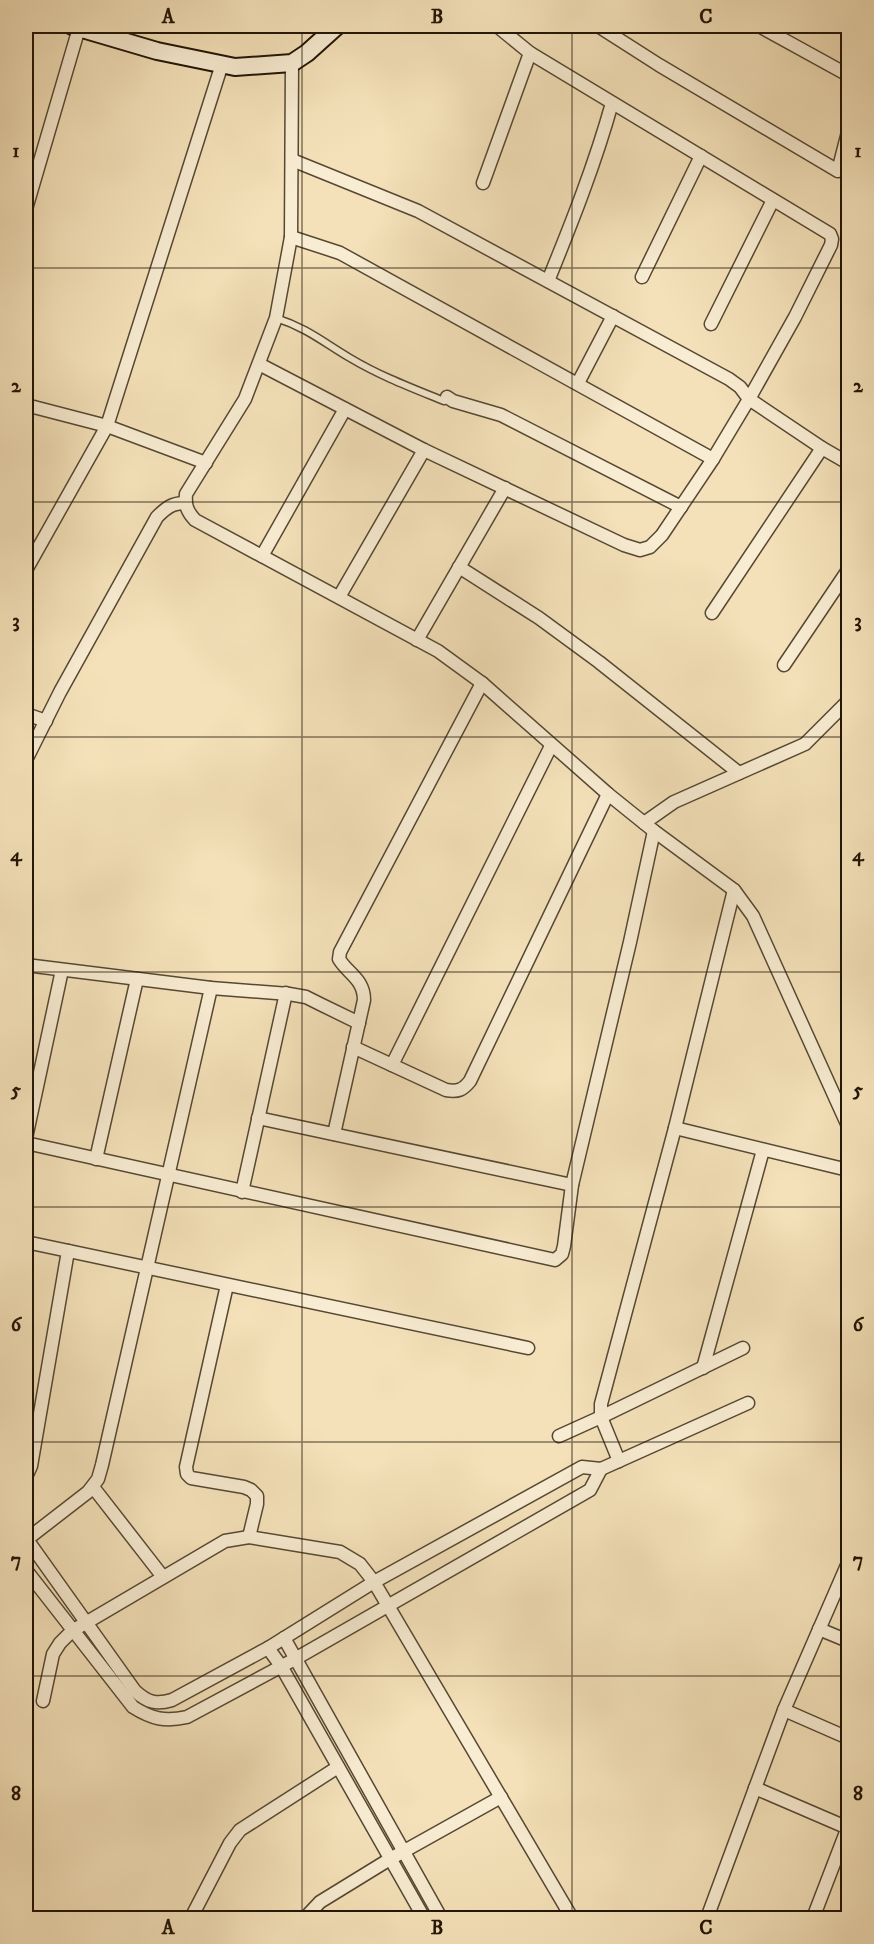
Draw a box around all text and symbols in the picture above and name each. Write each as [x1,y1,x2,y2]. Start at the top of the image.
text: A [161,5,176,30]
text: B [431,5,443,30]
text: C [699,5,713,30]
text: 1 [12,139,20,164]
text: 1 [854,139,862,164]
text: 2 [11,374,22,399]
text: 2 [853,374,864,399]
text: 3 [12,609,20,634]
text: 3 [854,609,862,634]
text: 4 [10,843,23,868]
text: 4 [852,843,865,868]
text: 5 [10,1078,21,1103]
text: 5 [852,1078,863,1103]
text: 6 [11,1313,23,1338]
text: 6 [853,1313,865,1338]
text: 7 [11,1548,21,1573]
text: 7 [853,1548,863,1573]
text: 8 [11,1782,21,1807]
text: 8 [853,1782,863,1807]
text: A [161,1916,176,1941]
text: B [431,1916,443,1941]
text: C [699,1916,713,1941]

